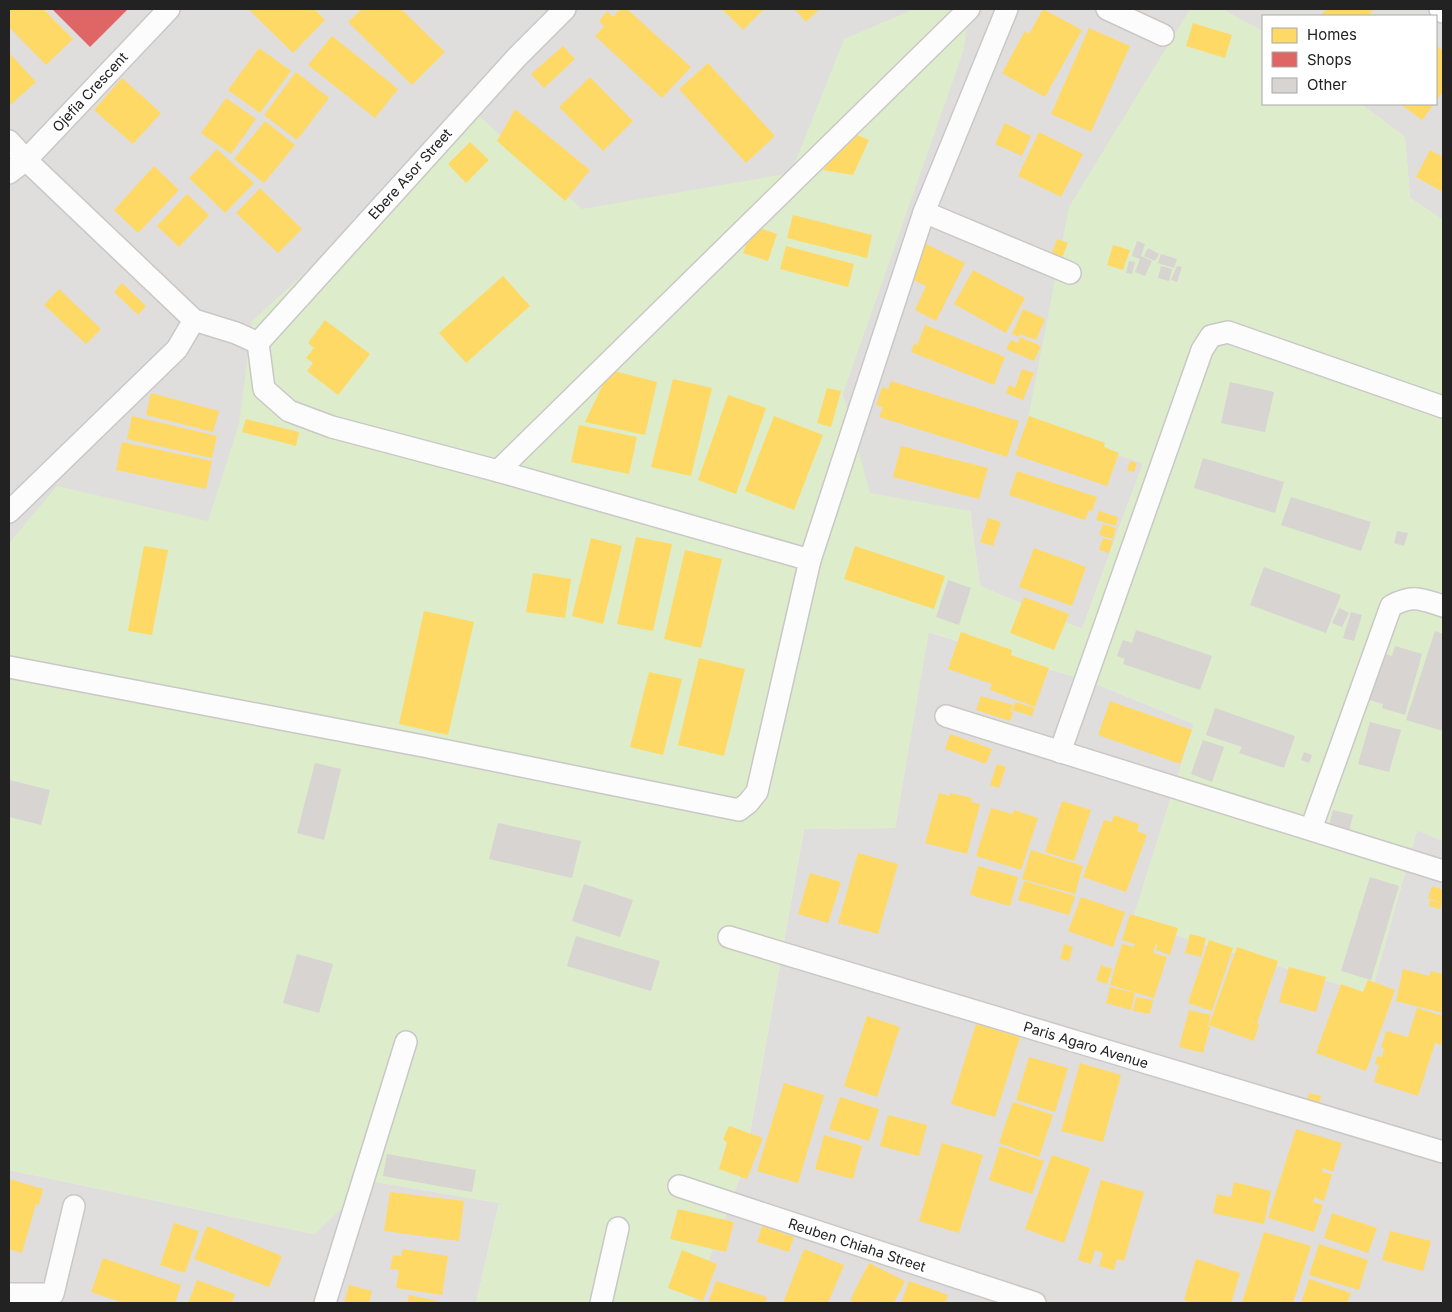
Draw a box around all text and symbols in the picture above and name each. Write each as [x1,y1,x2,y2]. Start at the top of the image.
legend [1262,15,1437,105]
text: Homes [1307,25,1357,44]
street label: Ojefia Crescent [48,48,131,135]
text: Shops [1307,50,1352,69]
text: Other [1307,75,1347,94]
street label: Ebere Asor Street [364,124,455,223]
street label: Paris Agaro Avenue [1022,1017,1151,1072]
street label: Reuben Chiaha Street [786,1214,928,1275]

